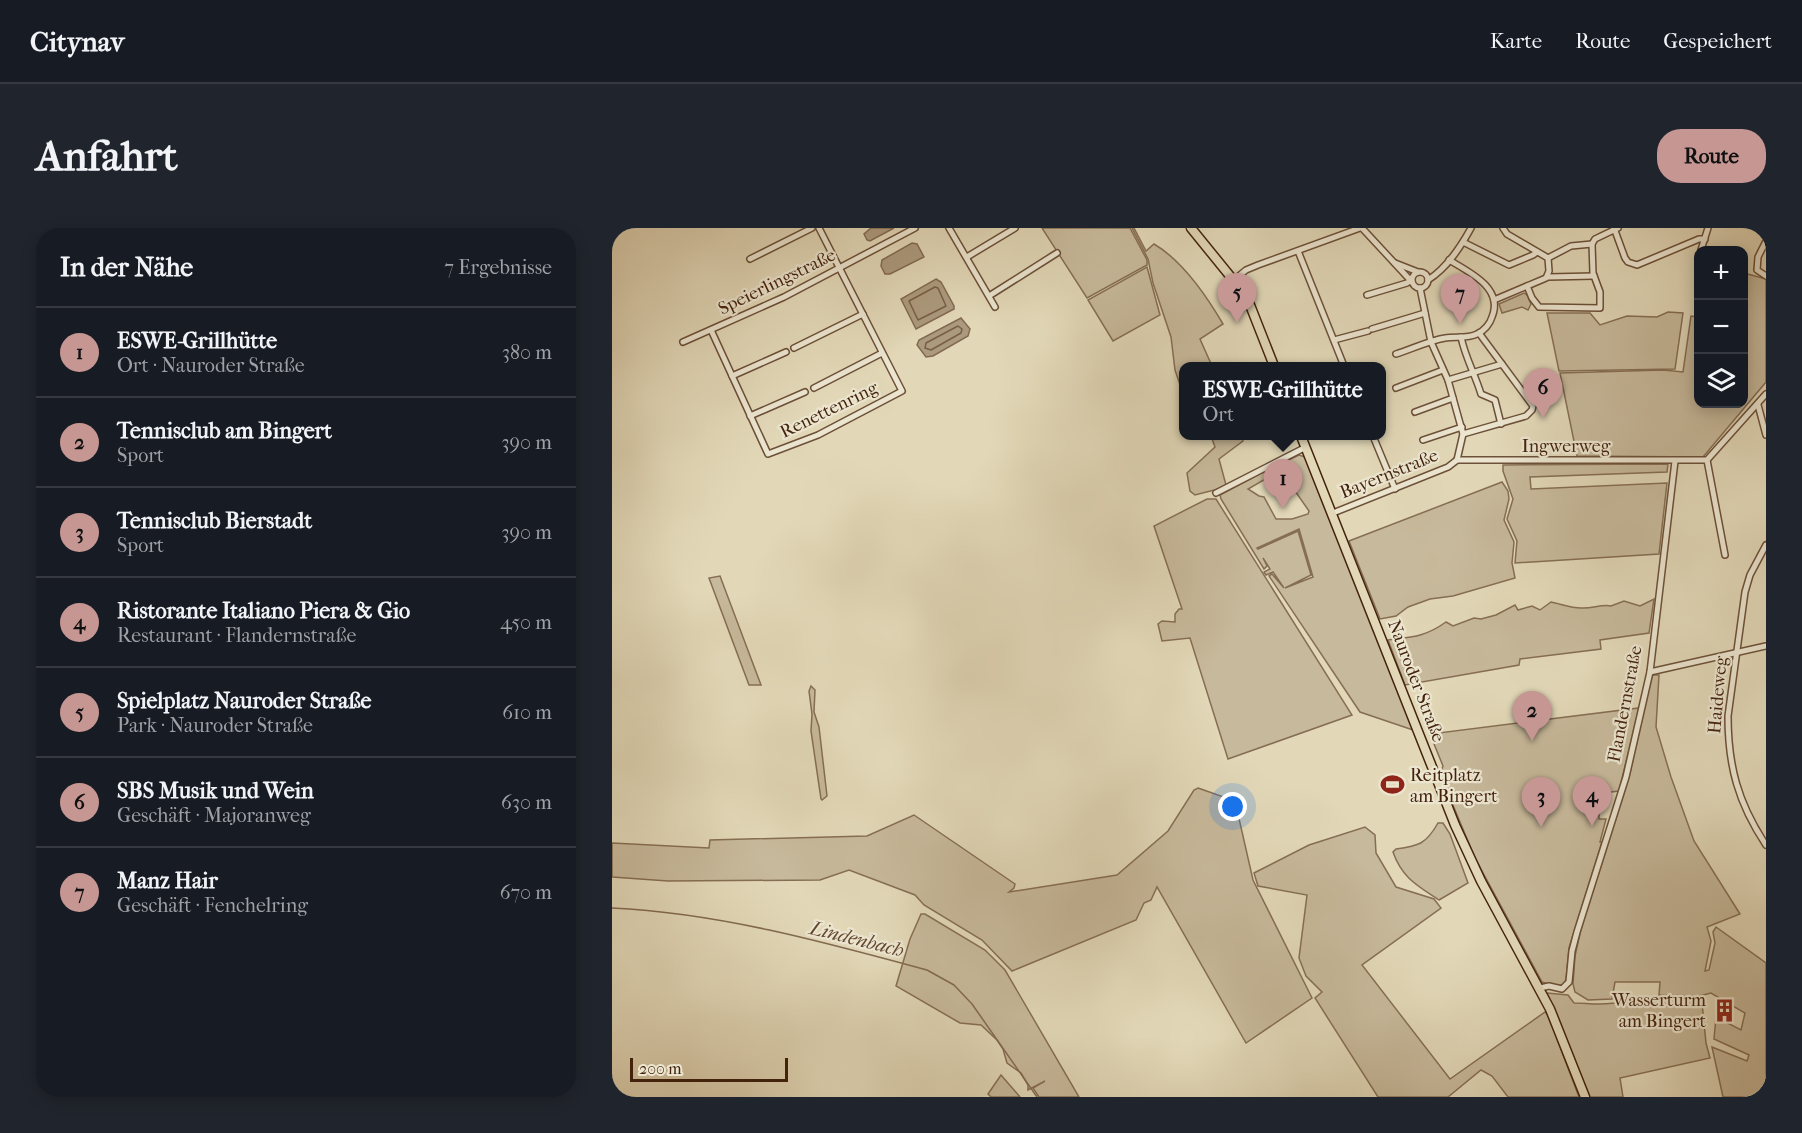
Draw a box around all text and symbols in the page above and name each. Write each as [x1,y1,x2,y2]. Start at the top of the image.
text: Citynav [30,25,124,58]
text: Karte [1490,29,1542,53]
text: Route [1575,29,1630,53]
text: Gespeichert [1663,29,1772,53]
button: Route [1657,129,1766,183]
text: Anfahrt [36,132,178,181]
street label: Speierlingstraße [715,245,839,319]
map controls [1694,246,1748,408]
button: + [1694,246,1748,300]
text: In der Nähe [60,252,193,283]
text: 7 Ergebnisse [444,256,552,279]
pin: 5 [1218,274,1256,323]
pin: 7 [1440,274,1480,324]
button: − [1694,300,1748,354]
text: ESWE-Grillhütte [117,328,277,354]
text: 1 [76,341,83,364]
text: 380 m [502,341,552,364]
text: Ort · Nauroder Straße [117,354,305,377]
button: layers [1694,354,1748,408]
popup [1179,362,1386,440]
pin: 6 [1524,368,1562,418]
street label: Renettenring [777,377,882,443]
text: ESWE-Grillhütte [1202,377,1363,403]
text: Ort [1202,403,1234,426]
text: Tennisclub am Bingert [117,418,332,444]
text: 2 [74,431,85,454]
text: 390 m [501,431,552,454]
street label: Ingwerweg [1522,436,1611,457]
text: Sport [117,444,164,467]
street label: Bayernstraße [1337,445,1441,503]
pin: 1 [1264,460,1302,509]
text: Tennisclub Bierstadt [117,508,312,534]
text: 3 [75,521,84,544]
text: 390 m [501,521,552,544]
text: Sport [117,534,164,557]
text: Ristorante Italiano Piera & Gio [117,598,410,624]
text: 4 [74,611,85,634]
text: 450 m [500,611,552,634]
street label: Nauroder Straße [1383,617,1449,745]
text: Restaurant · Flandernstraße [117,624,356,647]
street label: Flandernstraße [1603,644,1647,764]
street label: Haideweg [1704,655,1732,735]
text: Spielplatz Nauroder Straße [117,688,371,714]
pin: 2 [1512,692,1552,741]
text: 5 [75,701,84,724]
text: 610 m [502,701,552,724]
text: Park · Nauroder Straße [117,714,313,737]
place label: Reitplatz am Bingert [1410,765,1498,807]
sports icon: Reitplatz am Bingert [1379,772,1405,798]
pin: 4 [1572,776,1612,826]
text: SBS Musik und Wein [117,778,314,804]
pin: 3 [1522,778,1560,827]
text: 6 [74,791,85,814]
text: 630 m [501,791,552,814]
your location [1218,792,1247,821]
text: Geschäft · Majoranweg [117,804,311,827]
text: Manz Hair [117,868,218,894]
text: 7 [75,881,84,904]
text: 670 m [500,881,552,904]
text: Geschäft · Fenchelring [117,894,308,917]
water label: Lindenbach [806,916,906,962]
place label: Wasserturm am Bingert [1611,990,1707,1032]
building icon: Wasserturm am Bingert [1711,997,1737,1023]
scale bar [630,1055,788,1082]
text: 200 m [639,1059,682,1078]

